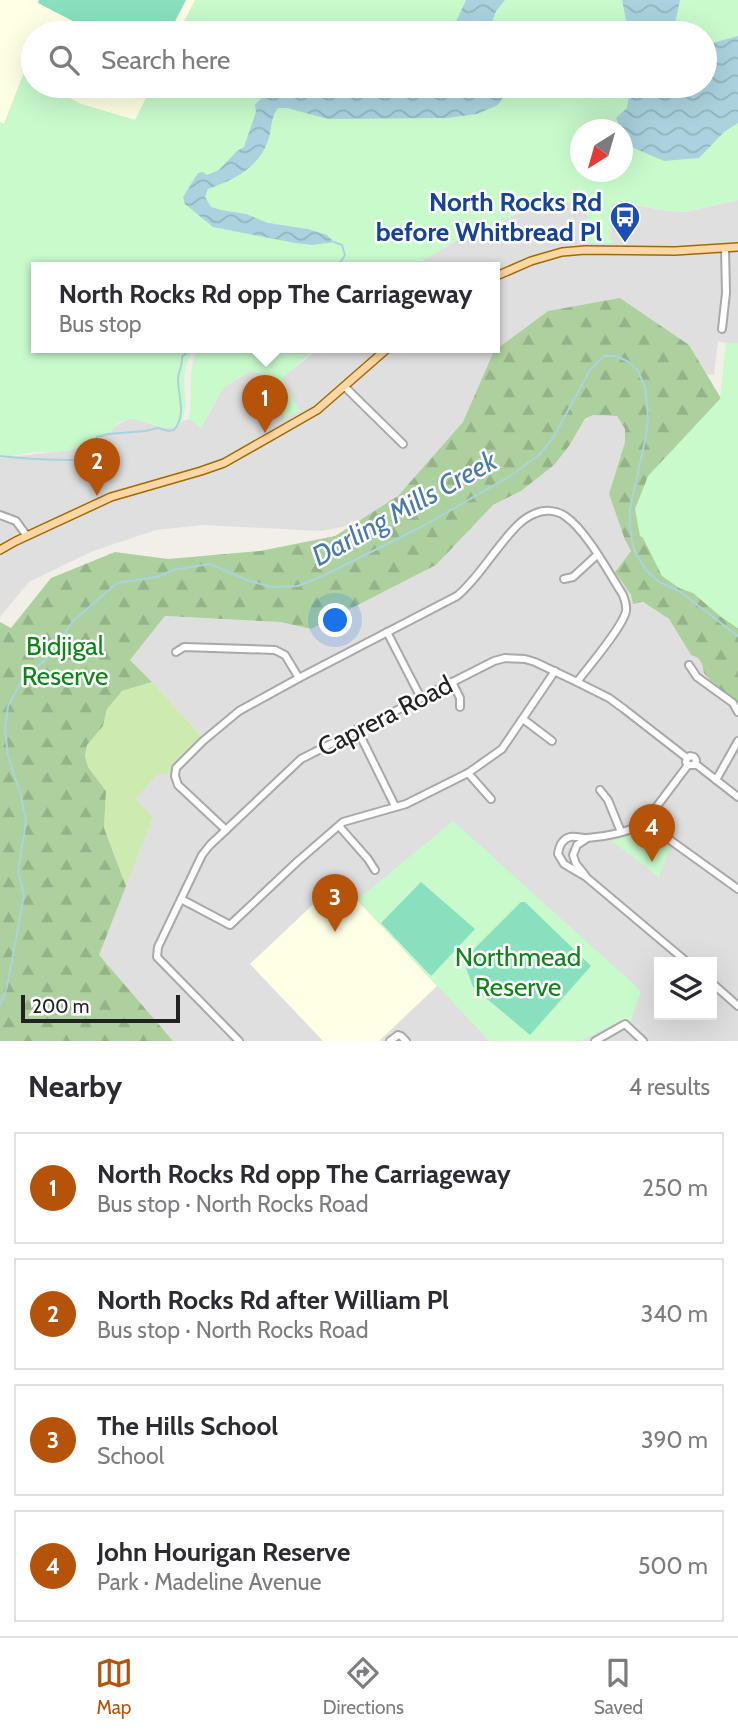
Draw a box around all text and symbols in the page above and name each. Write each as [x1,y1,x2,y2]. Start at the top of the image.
search box [21,21,717,98]
icon: search [45,41,83,79]
text: Search here [101,44,230,76]
north arrow [570,119,633,182]
place label: North Rocks Rd before Whitbread Pl [376,186,602,248]
bus stop icon: North Rocks Rd before Whitbread Pl [608,200,642,244]
popup [31,262,500,353]
text: North Rocks Rd opp The Carriageway [59,278,472,310]
text: Bus stop [59,310,142,338]
pin: 1 [242,375,288,433]
pin: 2 [74,438,120,496]
water label: Darling Mills Creek [306,443,503,573]
your location [318,603,352,637]
park label: Bidjigal Reserve [22,630,108,692]
street label: Caprera Road [312,668,458,764]
pin: 4 [629,804,675,862]
pin: 3 [312,874,358,932]
park label: Northmead Reserve [455,941,581,1003]
map controls [654,957,717,1020]
button: layers [654,957,717,1020]
scale bar [21,992,180,1024]
text: 200 m [32,995,89,1018]
text: Nearby [28,1068,122,1105]
text: 4 results [629,1073,710,1101]
text: North Rocks Rd opp The Carriageway [97,1158,511,1190]
text: 1 [49,1174,57,1202]
text: 250 m [642,1174,708,1202]
text: Bus stop · North Rocks Road [97,1190,368,1218]
text: North Rocks Rd after William Pl [97,1284,449,1316]
text: 2 [47,1300,59,1328]
text: 340 m [641,1300,708,1328]
text: Bus stop · North Rocks Road [97,1316,368,1344]
text: The Hills School [97,1410,278,1442]
text: 3 [47,1426,59,1454]
text: 390 m [641,1426,708,1454]
text: School [97,1442,164,1470]
text: John Hourigan Reserve [97,1536,350,1568]
text: 4 [46,1552,60,1580]
text: 500 m [638,1552,708,1580]
text: Park · Madeline Avenue [97,1568,321,1596]
tab: Map [95,1654,133,1719]
tab: Directions [323,1654,404,1719]
tab: Saved [594,1654,643,1719]

